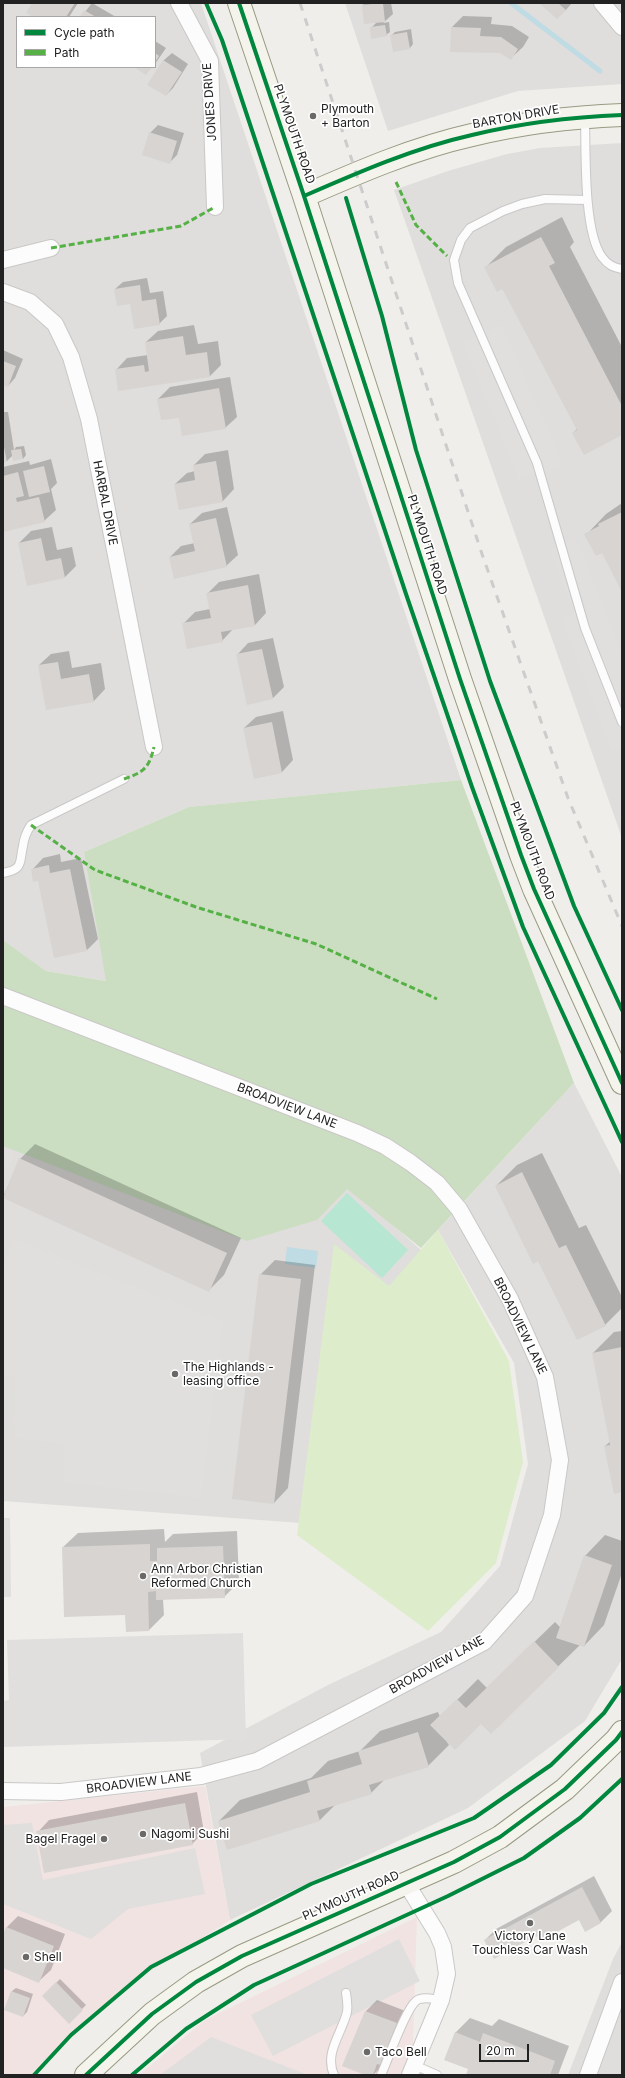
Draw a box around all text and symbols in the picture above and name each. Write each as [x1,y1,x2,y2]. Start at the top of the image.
legend [16,16,156,68]
text: Cycle path [54,25,115,40]
text: Path [54,45,79,60]
street label: JONES DRIVE [200,62,220,142]
street label: PLYMOUTH ROAD [270,82,318,186]
place label: Plymouth + Barton [321,102,374,130]
street label: BARTON DRIVE [471,102,561,132]
marker: Plymouth + Barton [308,111,318,121]
street label: HARBAL DRIVE [90,459,120,547]
street label: PLYMOUTH ROAD [404,493,450,597]
street label: PLYMOUTH ROAD [507,800,557,902]
street label: BROADVIEW LANE [235,1080,339,1132]
street label: BROADVIEW LANE [490,1275,550,1377]
place label: The Highlands - leasing office [183,1360,274,1388]
marker: The Highlands - leasing office [170,1369,180,1379]
place label: Ann Arbor Christian Reformed Church [151,1562,263,1590]
marker: Ann Arbor Christian Reformed Church [138,1571,148,1581]
street label: BROADVIEW LANE [387,1633,487,1697]
street label: BROADVIEW LANE [85,1769,193,1797]
place label: Nagomi Sushi [151,1827,229,1841]
marker: Nagomi Sushi [138,1829,148,1839]
place label: Bagel Fragel [26,1832,96,1846]
marker: Bagel Fragel [99,1834,109,1844]
street label: PLYMOUTH ROAD [300,1868,402,1924]
marker: Victory Lane Touchless Car Wash [525,1918,535,1928]
place label: Victory Lane Touchless Car Wash [472,1929,588,1957]
place label: Shell [34,1950,62,1964]
marker: Shell [21,1952,31,1962]
scale bar [481,2036,531,2062]
text: 20 m [486,2043,515,2058]
place label: Taco Bell [375,2045,427,2059]
marker: Taco Bell [362,2047,372,2057]

